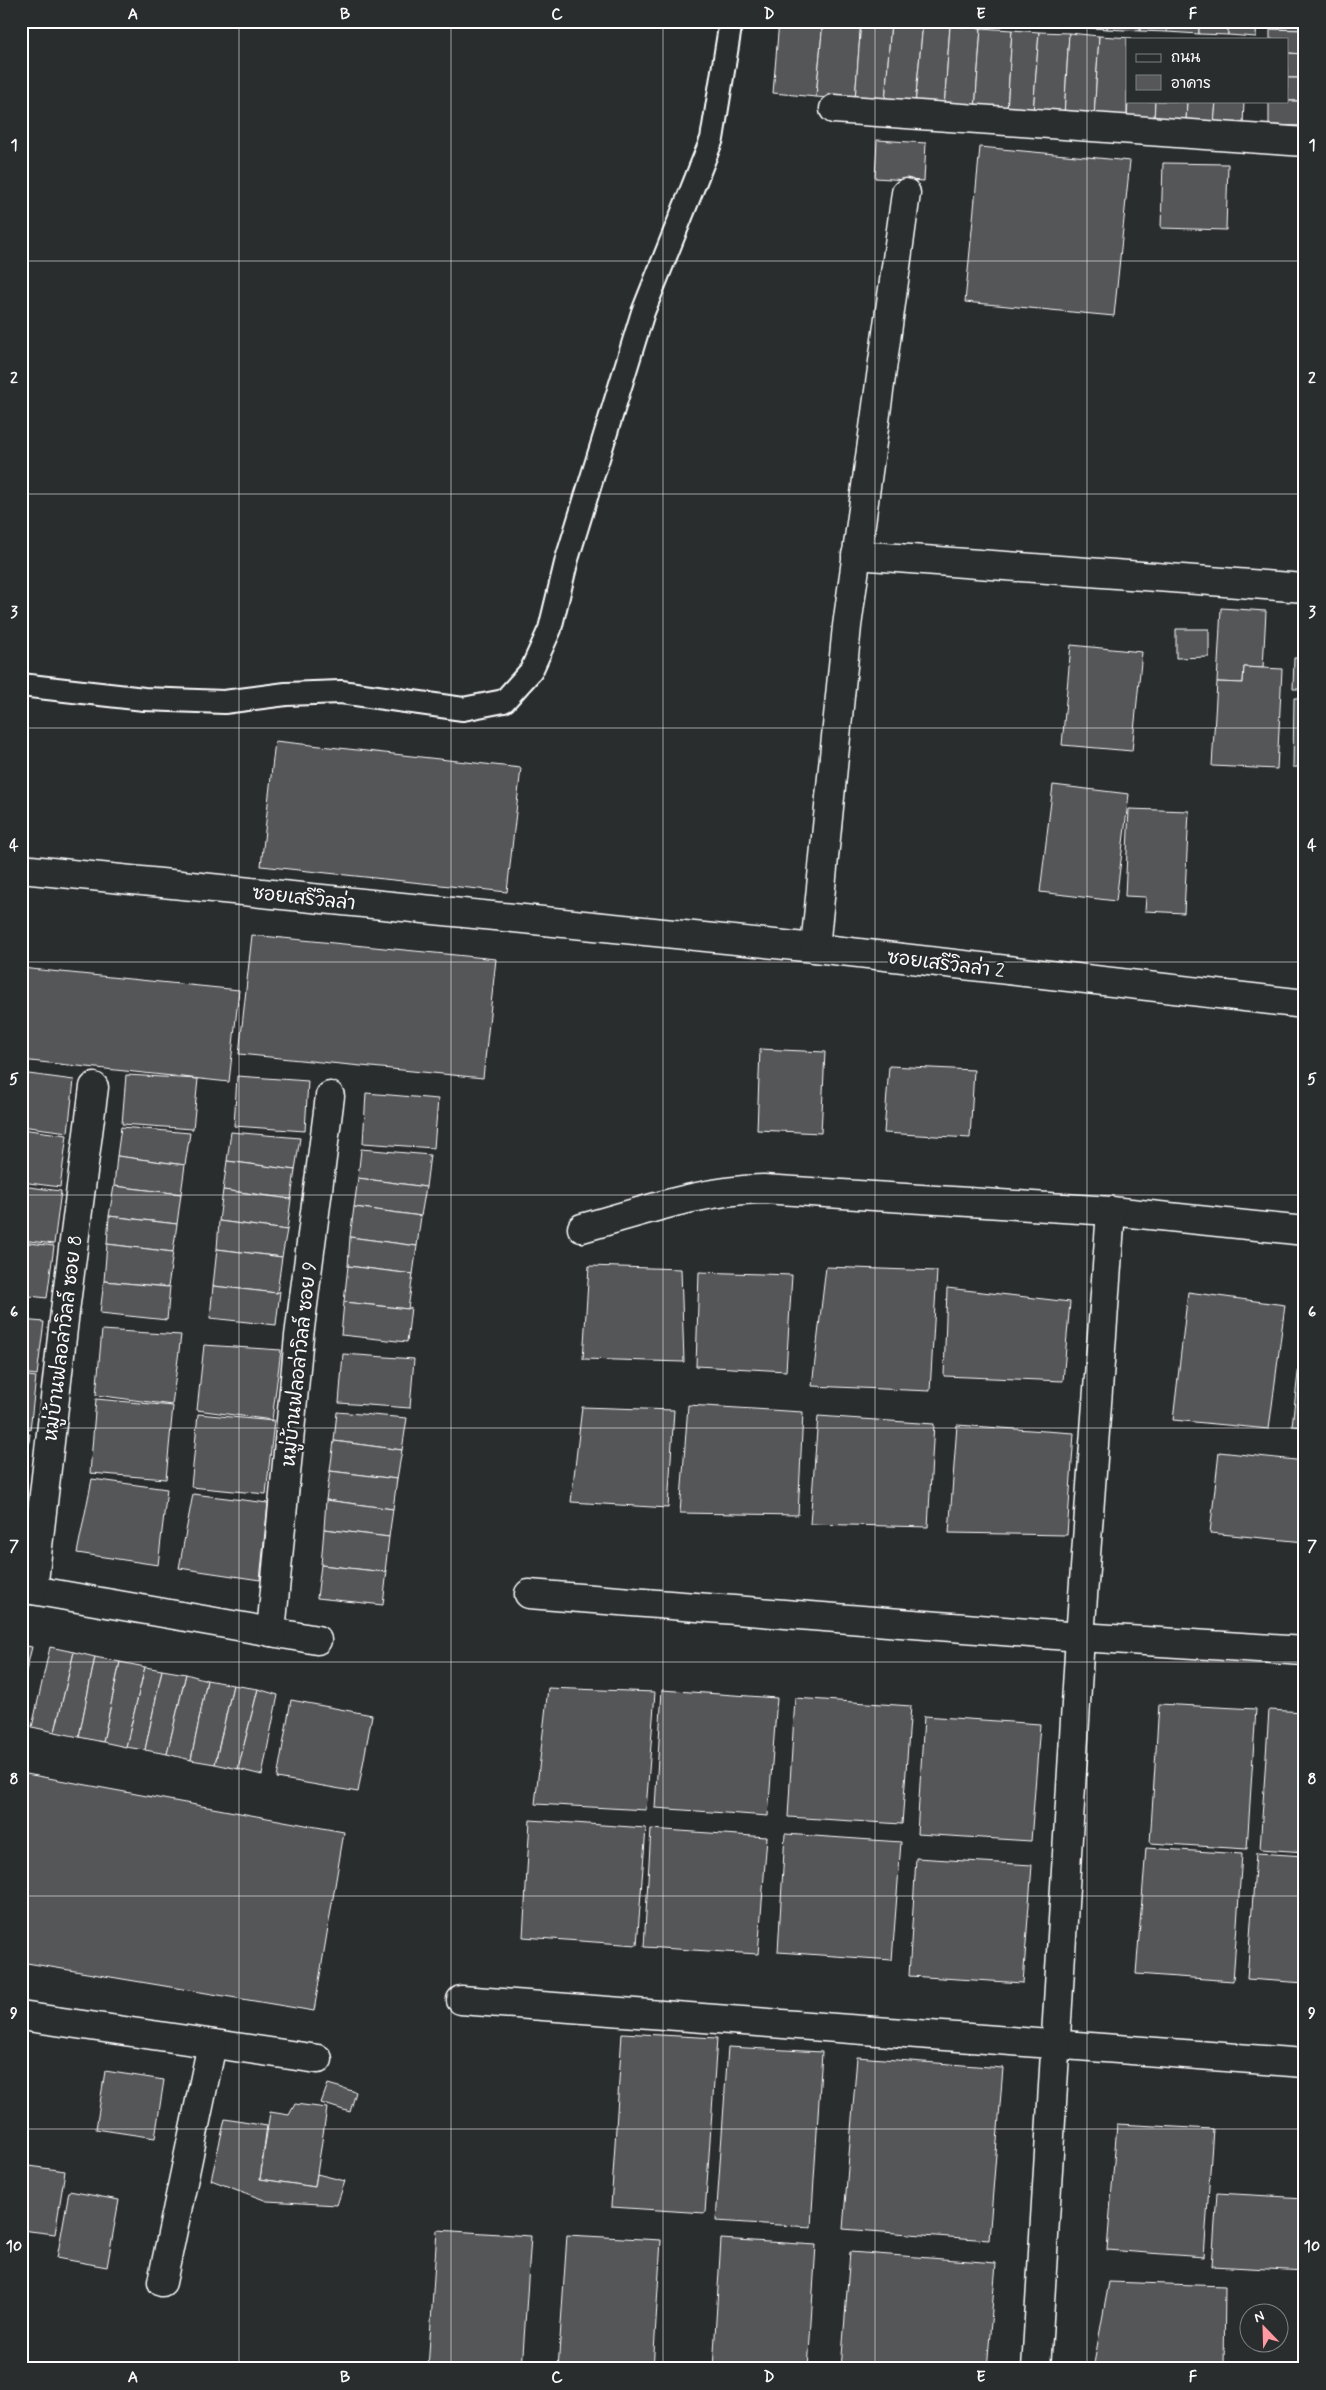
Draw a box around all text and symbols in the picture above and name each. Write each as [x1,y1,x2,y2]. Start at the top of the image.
text: A [128,4,138,25]
text: B [340,4,350,25]
text: C [551,4,563,25]
text: D [763,4,775,25]
text: E [976,4,986,25]
text: F [1189,4,1198,25]
legend [1126,38,1288,102]
text: ถนน [1171,48,1200,68]
text: อาคาร [1171,74,1211,94]
text: 1 [10,135,18,156]
text: 1 [1308,135,1316,156]
text: 2 [10,368,18,389]
text: 2 [1308,368,1316,389]
text: 3 [10,602,18,623]
text: 3 [1308,602,1316,623]
text: 4 [9,835,19,856]
text: 4 [1307,835,1317,856]
street label: ซอยเสรีวิลล่า [251,881,357,916]
street label: ซอยเสรีวิลล่า 2 [886,945,1006,984]
text: 5 [9,1069,19,1090]
text: 5 [1307,1069,1317,1090]
street label: หมู่บ้านฟลอล่าวิลล์ ซอย 8 [37,1234,90,1443]
street label: หมู่บ้านฟลอล่าวิลล์ ซอย 9 [275,1260,324,1468]
text: 6 [10,1302,18,1323]
text: 6 [1308,1302,1316,1323]
text: 7 [9,1536,19,1557]
text: 7 [1307,1536,1317,1557]
text: 8 [9,1769,19,1790]
text: 8 [1307,1769,1317,1790]
text: 9 [10,2003,18,2024]
text: 9 [1308,2003,1316,2024]
text: 10 [6,2236,22,2257]
text: 10 [1304,2236,1320,2257]
north arrow [1238,2302,1288,2352]
text: N [1252,2307,1267,2327]
text: A [128,2367,138,2388]
text: B [340,2367,350,2388]
text: C [551,2367,563,2388]
text: D [763,2367,775,2388]
text: E [976,2367,986,2388]
text: F [1189,2367,1198,2388]

